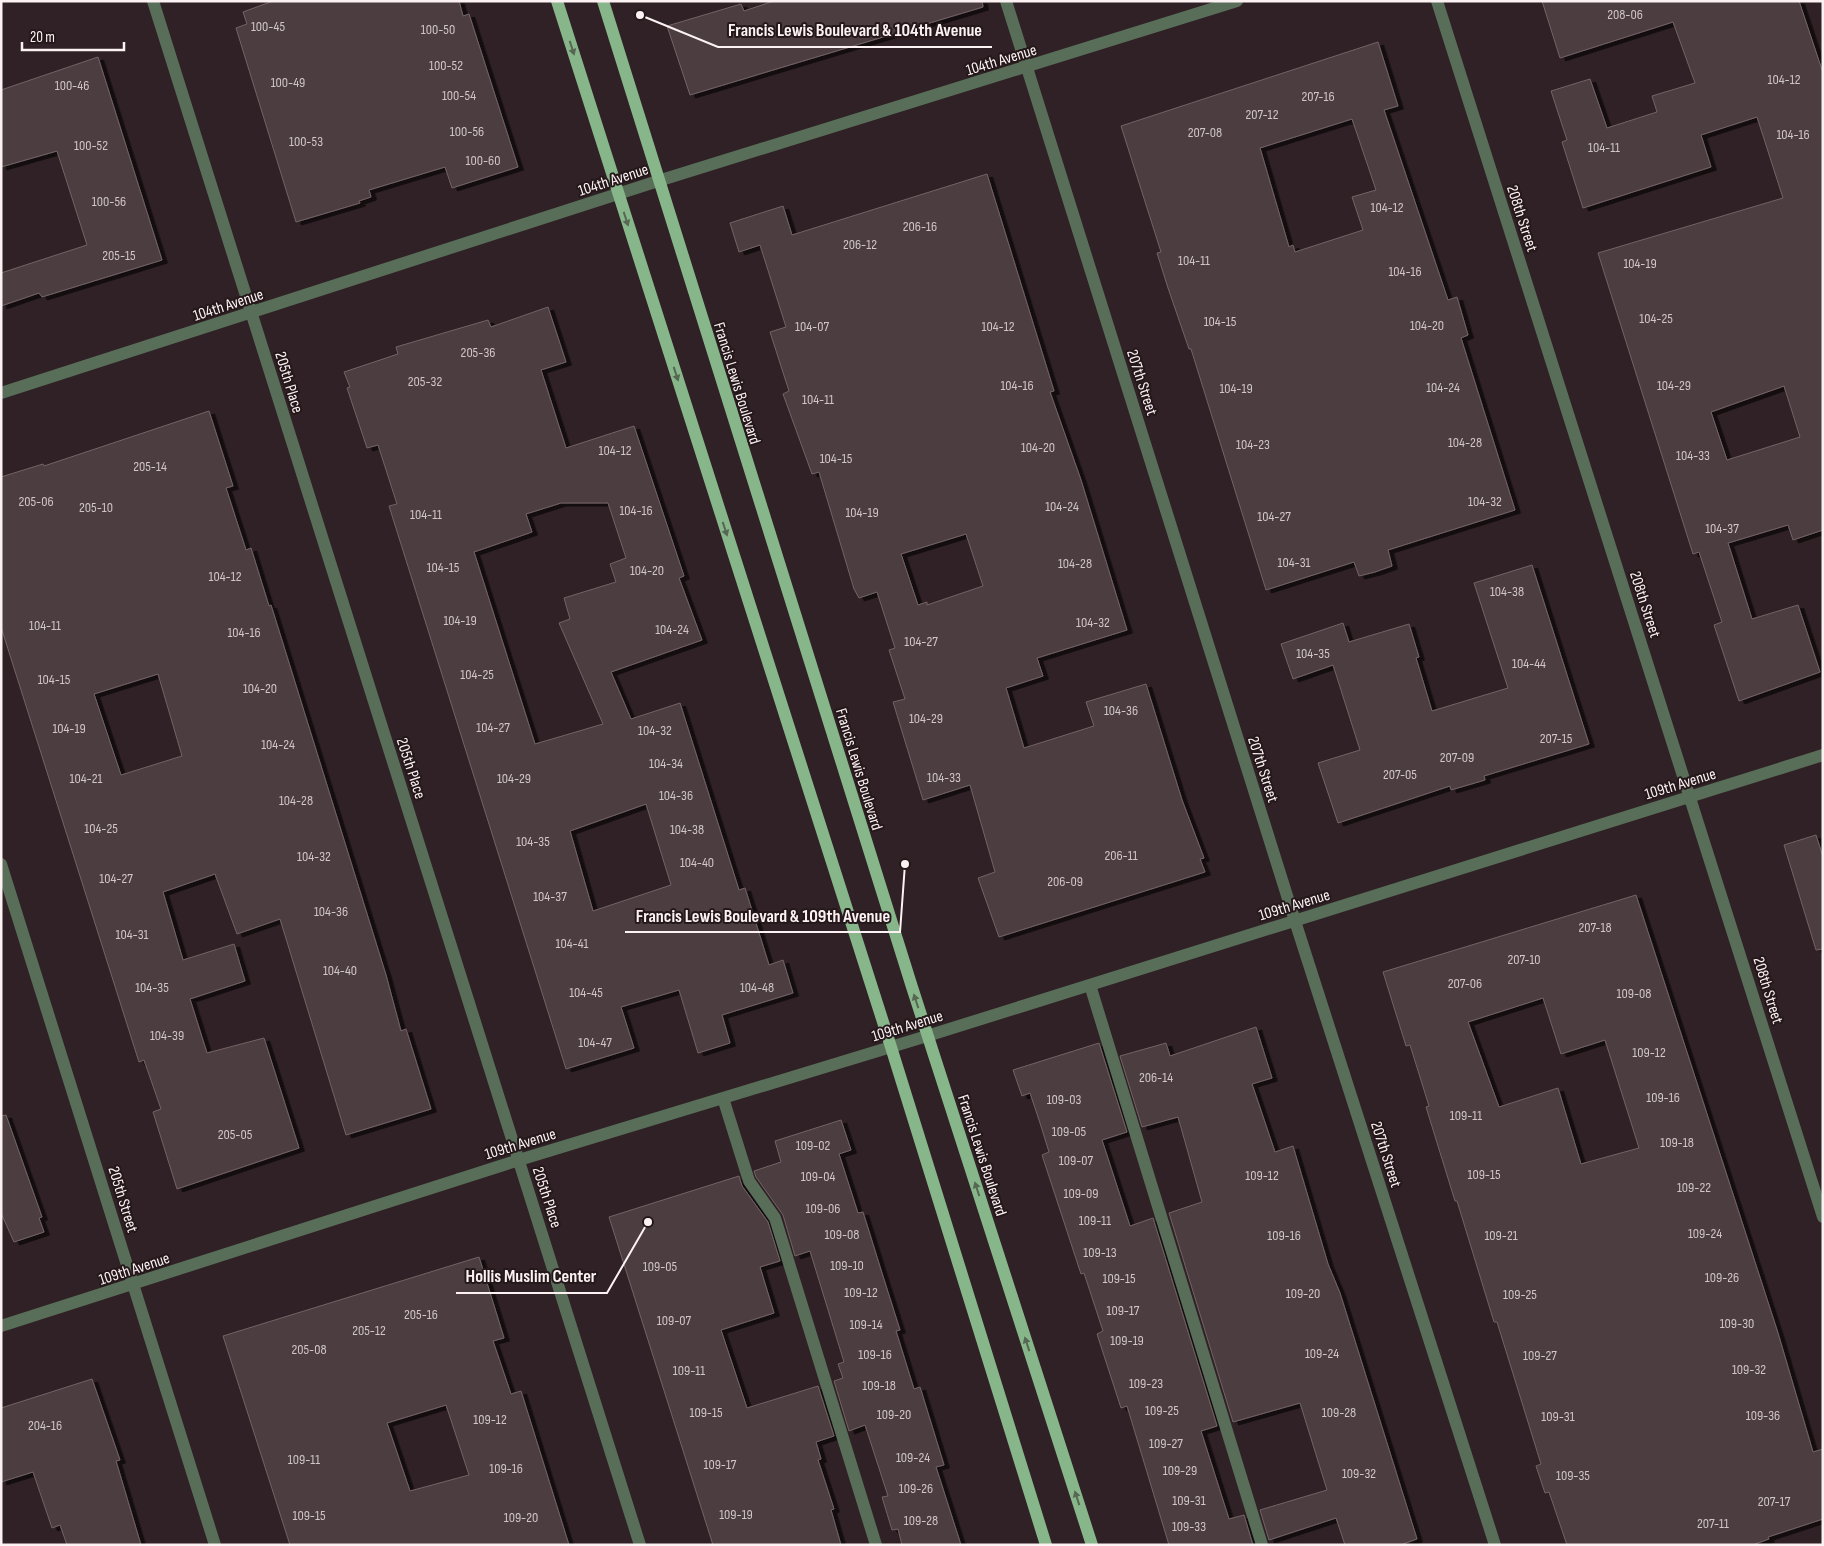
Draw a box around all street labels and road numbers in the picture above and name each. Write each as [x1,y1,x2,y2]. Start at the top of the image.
street label: 104th Avenue [964,41,1039,80]
street label: 104th Avenue [576,160,651,201]
street label: 208th Street [1502,183,1541,254]
street label: 104th Avenue [191,285,266,326]
street label: Francis Lewis Boulevard [709,320,764,447]
street label: 207th Street [1122,347,1161,418]
street label: 205th Place [270,350,307,415]
street label: 208th Street [1625,569,1664,640]
street label: Francis Lewis Boulevard [831,706,886,833]
street label: 207th Street [1243,734,1282,805]
street label: 205th Place [392,736,429,801]
street label: 109th Avenue [1643,765,1718,804]
street label: 109th Avenue [1257,886,1332,925]
street label: 208th Street [1748,955,1787,1026]
street label: 109th Avenue [870,1007,945,1046]
street label: Francis Lewis Boulevard [953,1092,1010,1218]
street label: 207th Street [1366,1119,1405,1190]
street label: 109th Avenue [483,1125,558,1164]
street label: 205th Street [104,1164,142,1235]
street label: 205th Place [528,1165,565,1230]
street label: 109th Avenue [97,1249,172,1290]

